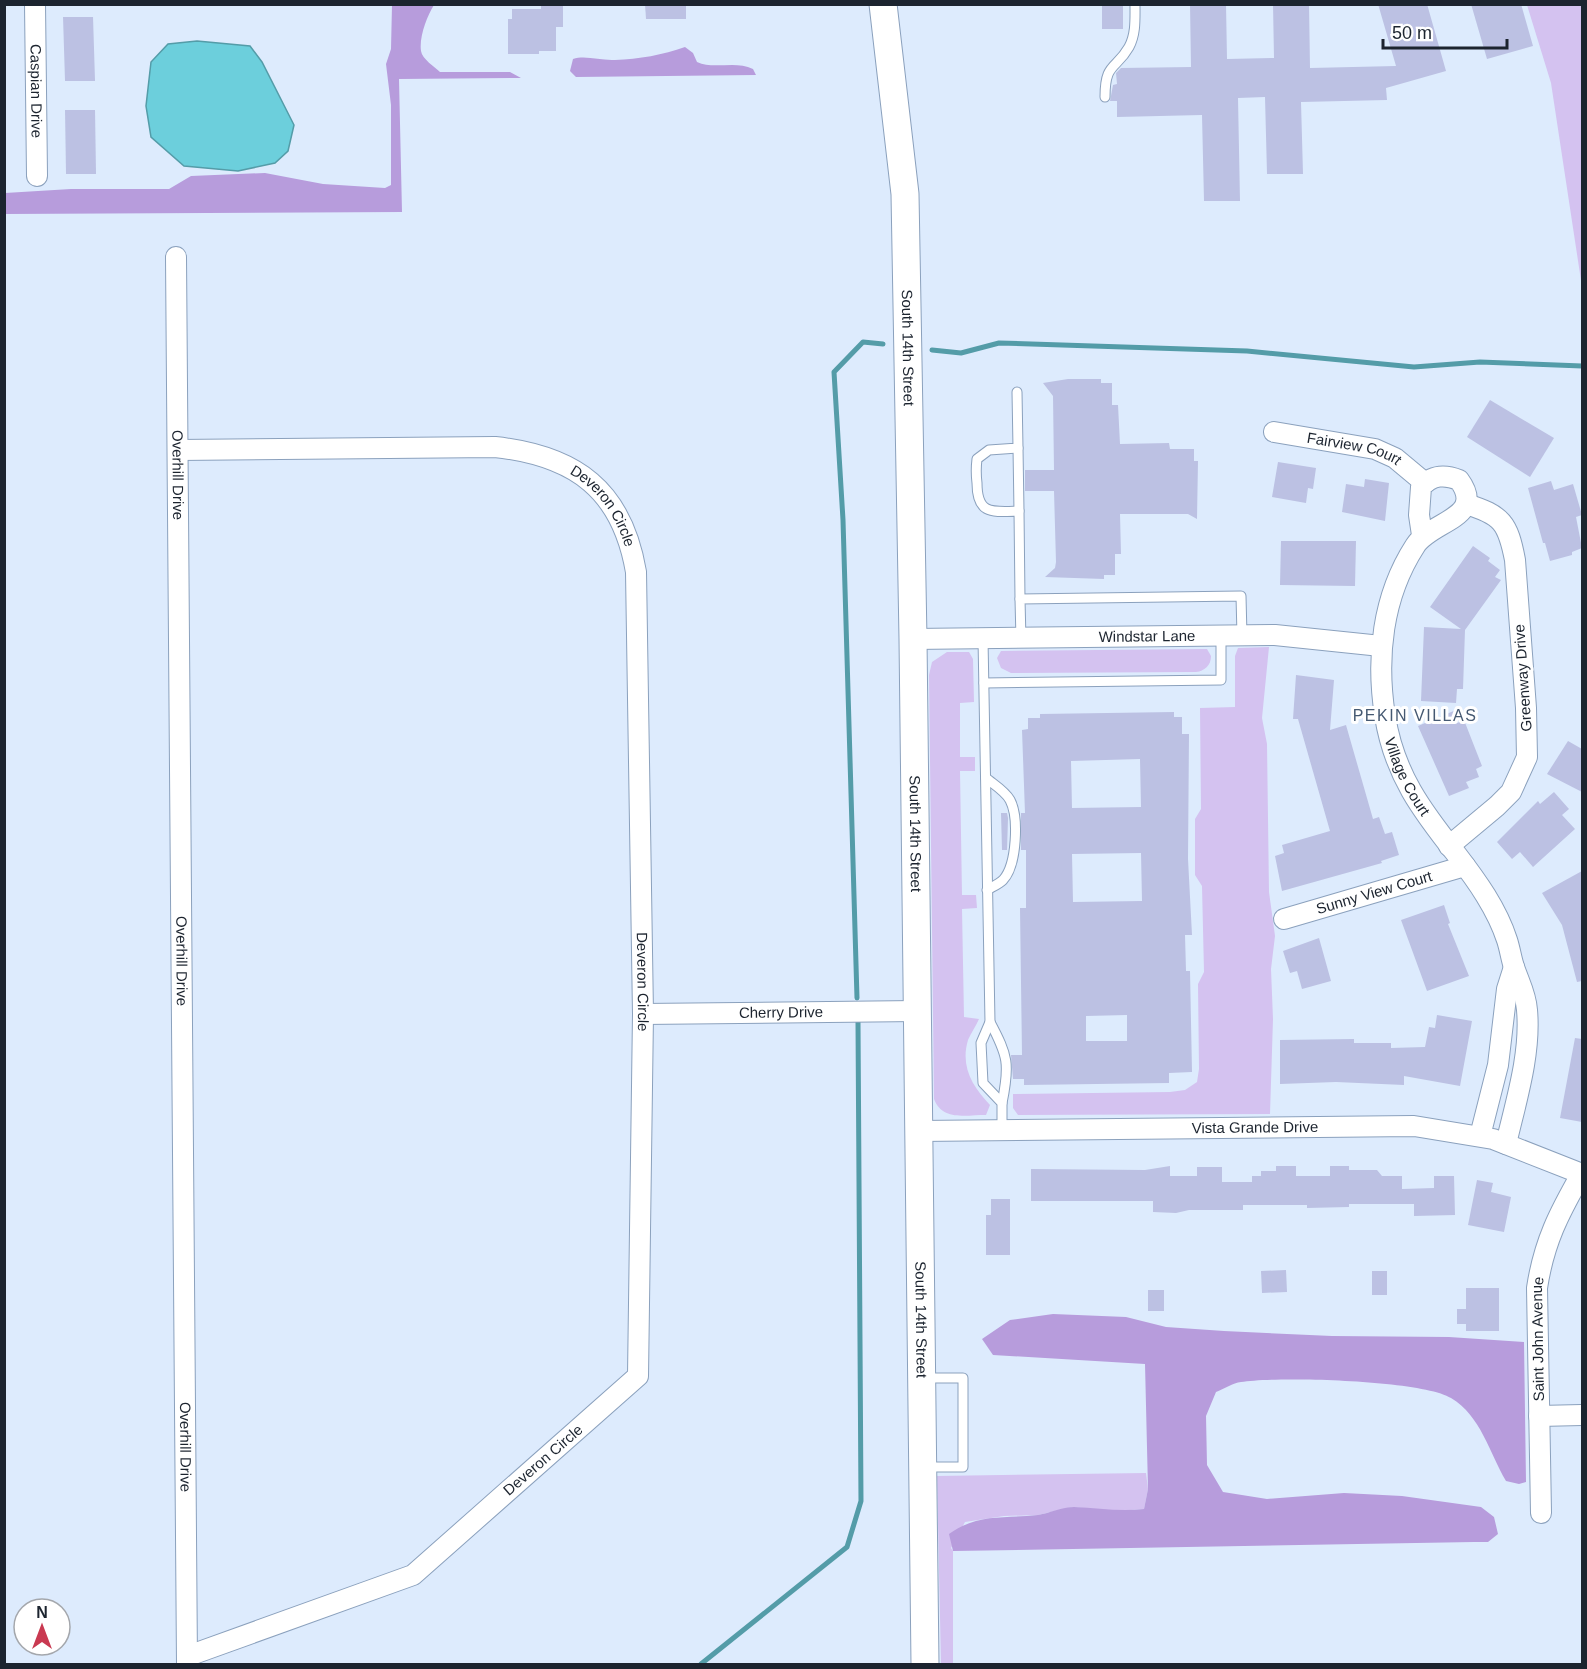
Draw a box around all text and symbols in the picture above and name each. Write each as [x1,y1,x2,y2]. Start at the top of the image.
scale bar [1383,12,1508,50]
text: 50 m [1392,23,1432,43]
street label: Caspian Drive [27,44,46,138]
street label: South 14th Street [899,289,918,407]
street label: Fairview Court [1306,429,1406,469]
street label: Overhill Drive [169,430,187,520]
street label: Deveron Circle [568,461,639,549]
street label: Greenway Drive [1510,624,1535,732]
street label: Windstar Lane [1099,627,1195,645]
district label: PEKIN VILLAS [1353,707,1477,724]
street label: Village Court [1382,735,1434,820]
street label: South 14th Street [907,775,925,893]
street label: Sunny View Court [1314,867,1435,917]
street label: Overhill Drive [173,916,191,1006]
street label: Deveron Circle [634,932,652,1032]
street label: Cherry Drive [739,1003,823,1021]
street label: Vista Grande Drive [1192,1118,1318,1136]
street label: South 14th Street [912,1261,931,1379]
street label: Saint John Avenue [1528,1275,1547,1402]
street label: Overhill Drive [177,1402,195,1492]
street label: Deveron Circle [500,1421,586,1499]
north arrow [12,1597,72,1657]
text: N [36,1604,48,1621]

